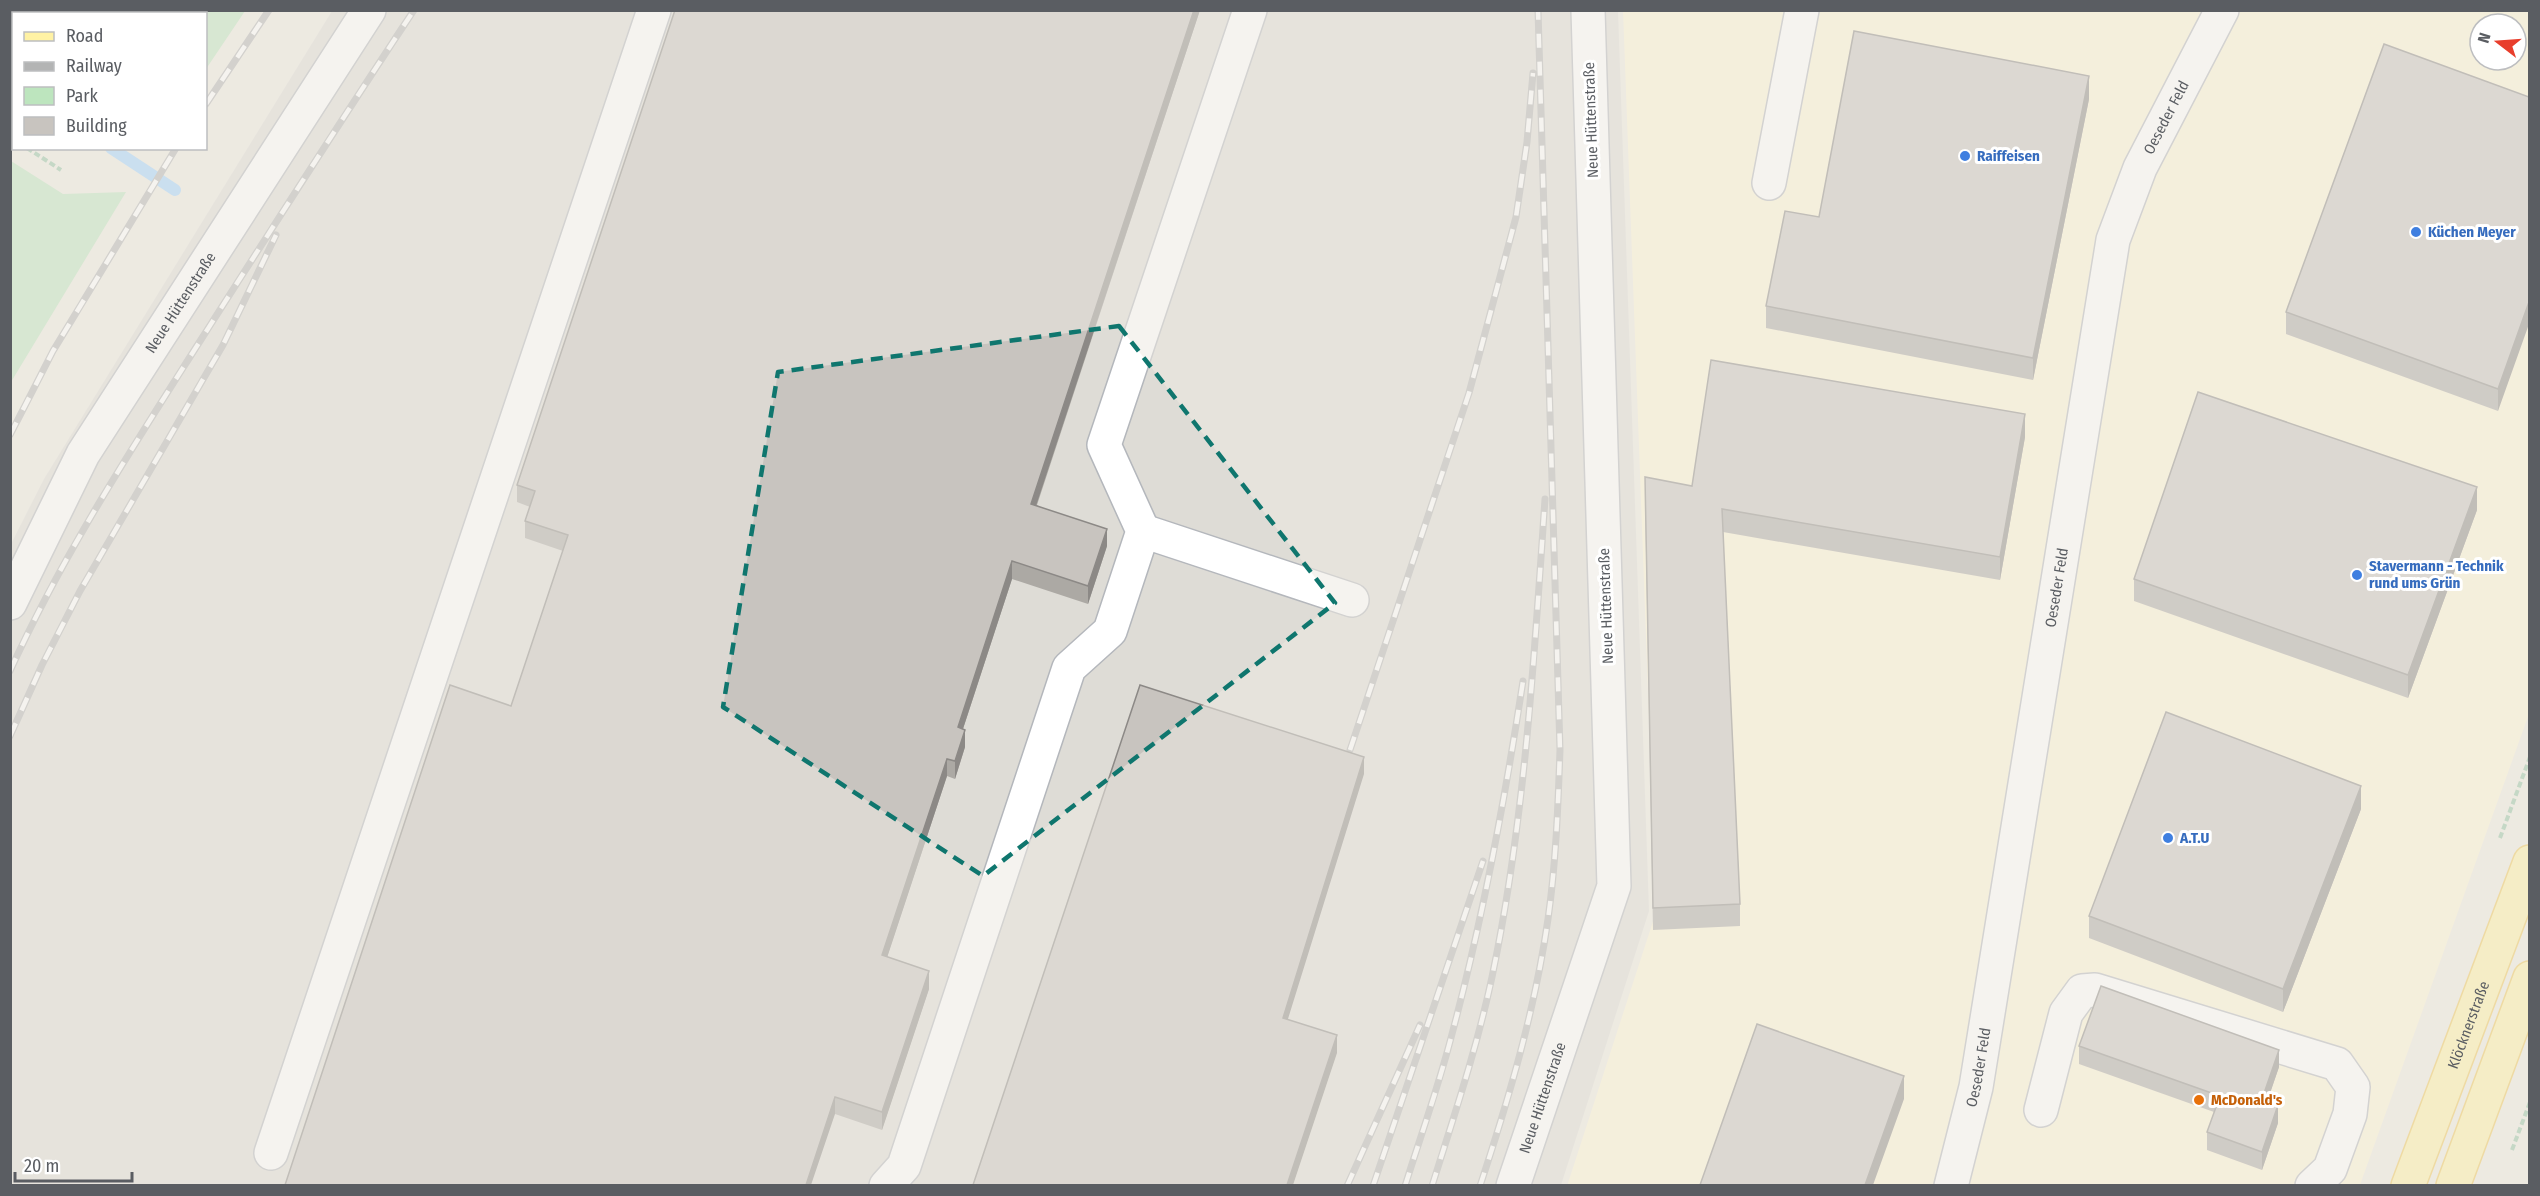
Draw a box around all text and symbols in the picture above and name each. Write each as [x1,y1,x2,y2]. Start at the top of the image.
legend [12,12,207,150]
north arrow [2468,12,2528,72]
text: Road [66,25,103,47]
text: N [2474,30,2495,45]
text: Railway [66,55,122,77]
street label: Neue Hüttenstraße [1580,62,1602,178]
street label: Oeseder Feld [2140,78,2193,157]
text: Park [66,85,99,107]
text: Building [66,115,127,137]
place label: Raiffeisen [1977,147,2040,165]
marker: Raiffeisen [1958,149,1972,163]
place label: Küchen Meyer [2428,223,2516,241]
marker: Küchen Meyer [2409,225,2423,239]
street label: Neue Hüttenstraße [142,249,220,356]
street label: Oeseder Feld [2041,547,2072,629]
street label: Neue Hüttenstraße [1595,548,1617,664]
place label: Stavermann - Technik rund ums Grün [2369,557,2504,592]
marker: Stavermann - Technik rund ums Grün [2350,568,2364,582]
place label: A.T.U [2179,829,2210,847]
marker: A.T.U [2161,831,2175,845]
street label: Klöcknerstraße [2444,979,2493,1071]
street label: Oeseder Feld [1962,1026,1994,1109]
street label: Neue Hüttenstraße [1516,1040,1570,1156]
place label: McDonald's [2211,1091,2283,1109]
marker: McDonald's [2192,1093,2206,1107]
scale bar [15,1145,132,1183]
text: 20 m [24,1155,59,1177]

